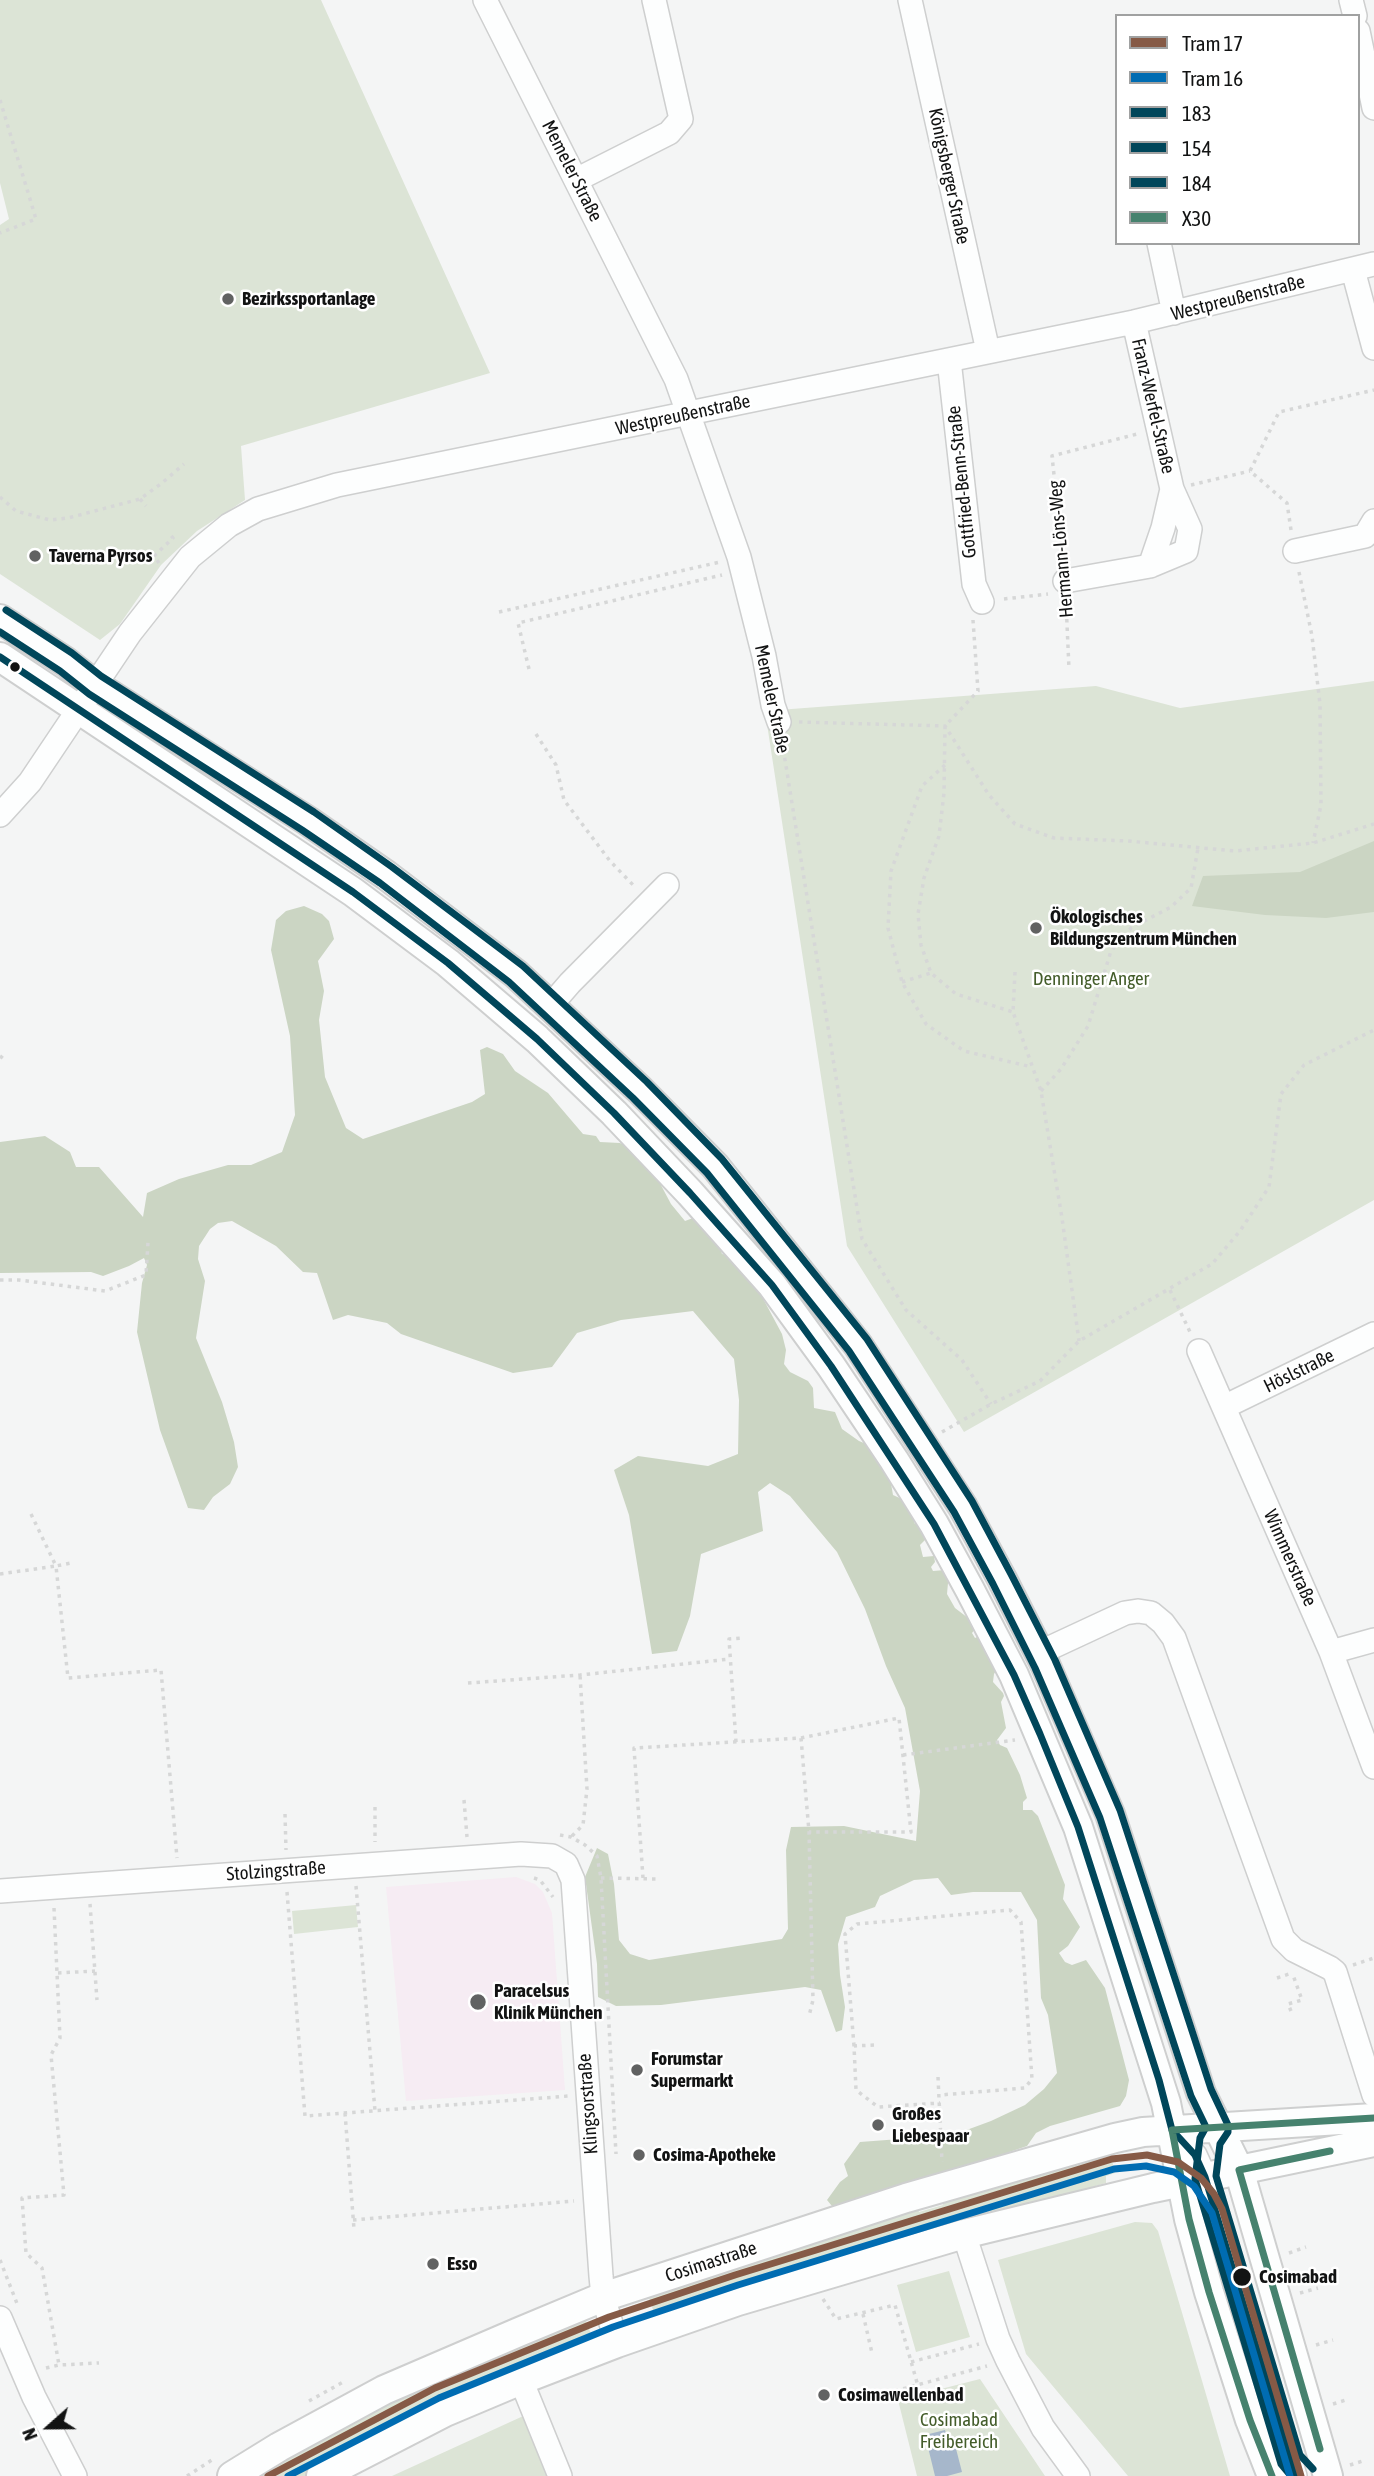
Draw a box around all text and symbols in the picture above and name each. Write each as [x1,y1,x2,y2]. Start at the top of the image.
legend [1115,14,1360,245]
text: Tram 17 [1182,31,1243,55]
text: Tram 16 [1182,66,1243,90]
text: 183 [1182,101,1212,125]
street label: Königsberger Straße [923,106,975,246]
street label: Memeler Straße [537,117,607,225]
text: 154 [1182,136,1212,160]
text: 184 [1182,171,1212,195]
text: X30 [1182,206,1211,230]
street label: Westpreußenstraße [1169,270,1307,326]
place label: Bezirkssportanlage [242,288,375,310]
marker: Bezirkssportanlage [220,291,236,307]
street label: Franz-Werfel-Straße [1126,336,1180,476]
street label: Westpreußenstraße [614,390,752,440]
street label: Gottfried-Benn-Straße [943,405,981,559]
street label: Hermann-Löns-Weg [1044,479,1078,619]
place label: Taverna Pyrsos [49,545,152,567]
marker: Taverna Pyrsos [27,548,43,564]
street label: Memeler Straße [749,643,795,755]
unlabelled marker [8,660,22,674]
place label: Ökologisches Bildungszentrum München [1050,906,1237,950]
marker: Ökologisches Bildungszentrum München [1028,920,1044,936]
park label: Denninger Anger [1033,968,1149,990]
street label: Höslstraße [1260,1344,1338,1398]
street label: Wimmerstraße [1259,1506,1321,1610]
street label: Stolzingstraße [226,1856,326,1886]
place label: Paracelsus Klinik München [494,1980,602,2024]
marker: Paracelsus Klinik München [468,1992,488,2012]
place label: Forumstar Supermarkt [651,2048,733,2092]
street label: Klingsorstraße [573,2053,603,2155]
marker: Forumstar Supermarkt [629,2062,645,2078]
place label: Großes Liebespaar [892,2103,969,2147]
marker: Großes Liebespaar [870,2117,886,2133]
place label: Cosima-Apotheke [653,2144,776,2166]
marker: Cosima-Apotheke [631,2147,647,2163]
street label: Cosimastraße [662,2237,760,2287]
place label: Esso [447,2253,477,2275]
marker: Esso [425,2256,441,2272]
marker: Cosimabad [1231,2266,1253,2288]
place label: Cosimabad [1259,2266,1337,2288]
place label: Cosimawellenbad [838,2384,963,2406]
marker: Cosimawellenbad [816,2387,832,2403]
north arrow [14,2392,84,2462]
park label: Cosimabad Freibereich [920,2409,998,2453]
text: N [17,2425,42,2444]

